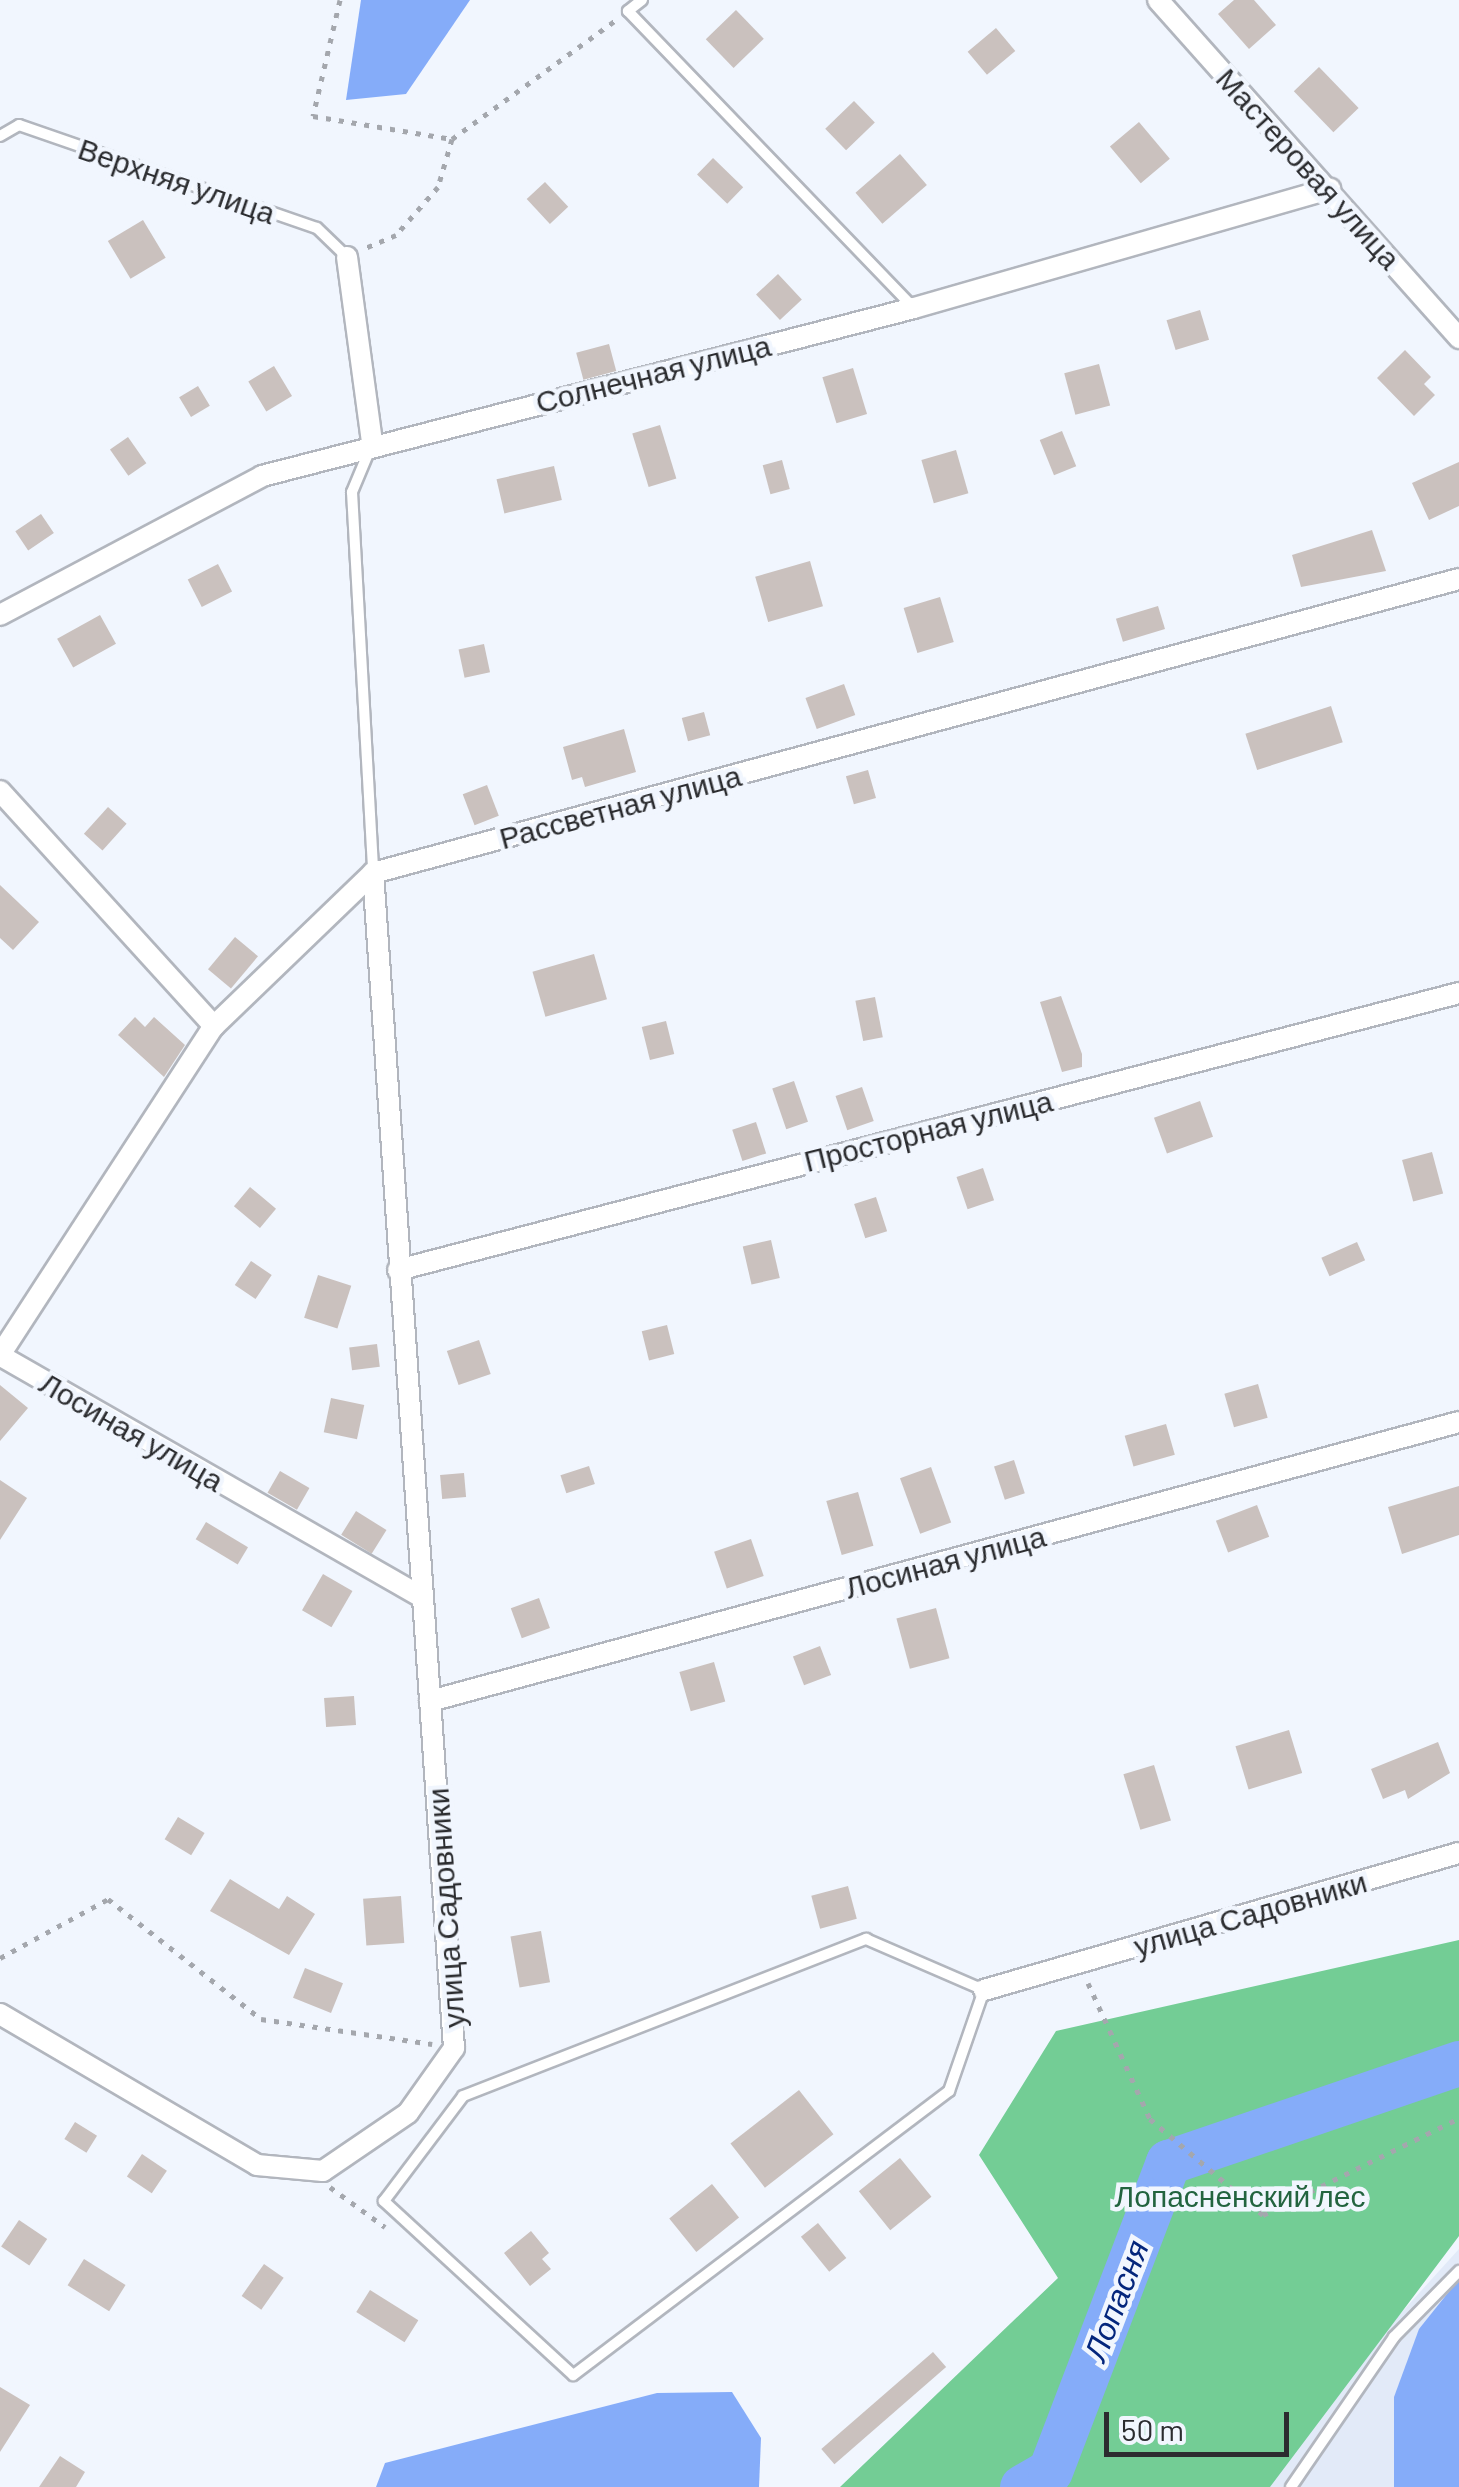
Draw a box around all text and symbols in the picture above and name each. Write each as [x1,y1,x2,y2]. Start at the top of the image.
street label: Мастеровая улица [1209,60,1409,276]
street label: Верхняя улица [74,130,280,230]
street label: Солнечная улица [532,326,774,420]
street label: Рассветная улица [495,756,745,856]
street label: Просторная улица [800,1082,1056,1178]
street label: Лосиная улица [34,1364,230,1498]
street label: Лосиная улица [841,1517,1049,1605]
street label: улица Садовники [419,1787,471,2029]
street label: улица Садовники [1129,1863,1371,1963]
park label: Лопасненский лес [1115,2177,1365,2213]
water label: Лопасня [1075,2234,1155,2366]
scale bar [1109,2392,1294,2454]
text: 50 m [1121,2411,1184,2447]

